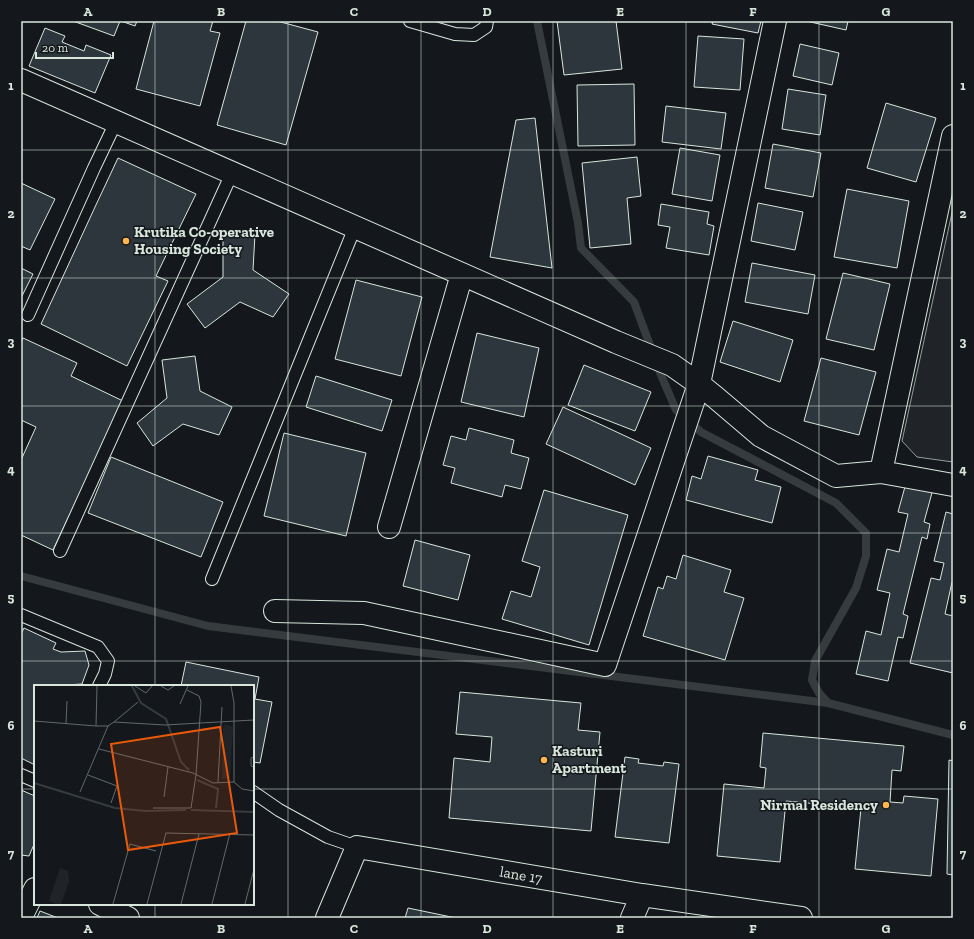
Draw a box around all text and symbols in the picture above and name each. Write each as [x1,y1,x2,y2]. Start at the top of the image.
text: A [84,4,93,19]
text: B [217,4,225,19]
text: C [350,4,358,19]
text: D [482,4,492,19]
text: E [616,4,624,19]
text: F [749,4,757,19]
text: G [882,4,891,19]
scale bar [36,34,113,60]
text: 20 m [42,41,69,55]
text: 1 [8,78,14,93]
text: 1 [960,78,966,93]
text: 2 [8,206,15,221]
text: 2 [960,206,967,221]
place label: Krutika Co-operative Housing Society [134,223,274,258]
marker: Krutika Co-operative Housing Society [121,236,131,246]
text: 3 [8,334,15,349]
text: 3 [960,334,967,349]
text: 4 [7,462,15,477]
text: 4 [959,462,967,477]
text: 5 [8,590,15,605]
text: 5 [960,590,967,605]
inset map [34,685,254,905]
text: 6 [8,718,15,733]
text: 6 [960,718,967,733]
place label: Kasturi Apartment [552,742,627,777]
marker: Kasturi Apartment [539,755,549,765]
place label: Nirmal Residency [760,796,878,814]
marker: Nirmal Residency [881,800,891,810]
text: 7 [8,846,15,861]
text: 7 [960,846,967,861]
street label: lane 17 [498,862,544,888]
text: A [84,921,93,936]
text: B [217,921,225,936]
text: C [350,921,358,936]
text: D [482,921,492,936]
text: E [616,921,624,936]
text: F [749,921,757,936]
text: G [882,921,891,936]

